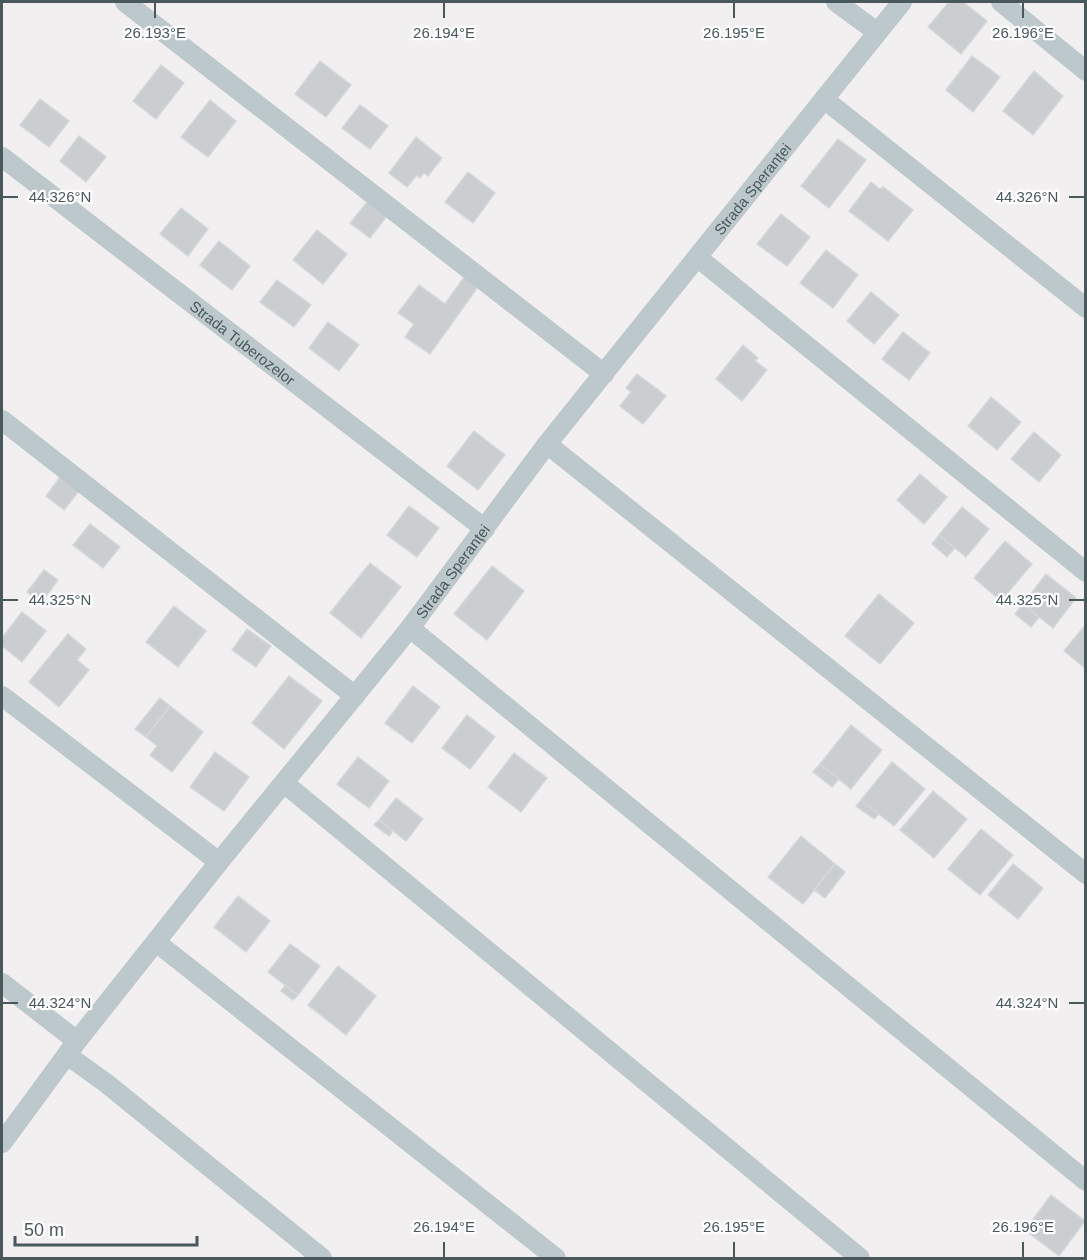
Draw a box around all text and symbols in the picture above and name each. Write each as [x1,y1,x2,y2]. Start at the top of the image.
text: 26.193°E [124,24,186,41]
text: 26.194°E [413,24,475,41]
text: 26.195°E [703,24,765,41]
text: 26.196°E [992,24,1054,41]
street label: Strada Speranței [710,139,794,238]
text: 44.326°N [29,188,91,205]
text: 44.326°N [996,188,1058,205]
street label: Strada Tuberozelor [187,297,299,388]
street label: Strada Speranței [412,521,493,621]
text: 44.325°N [29,591,91,608]
text: 44.325°N [996,591,1058,608]
text: 44.324°N [29,994,91,1011]
text: 44.324°N [996,994,1058,1011]
scale bar [15,1209,196,1247]
text: 26.194°E [413,1218,475,1235]
text: 26.195°E [703,1218,765,1235]
text: 26.196°E [992,1218,1054,1235]
text: 50 m [24,1220,64,1240]

